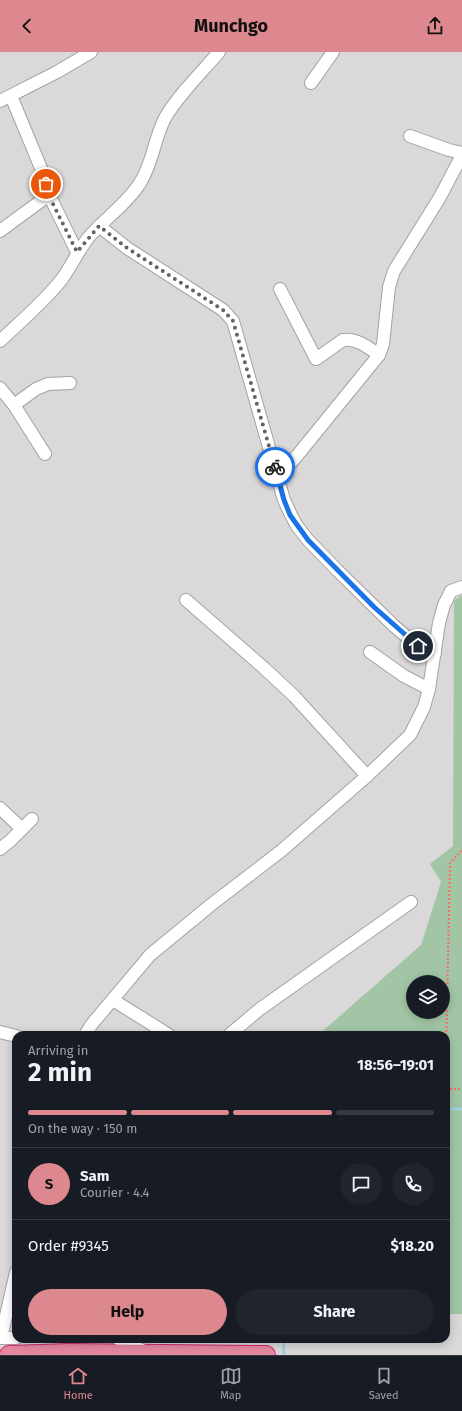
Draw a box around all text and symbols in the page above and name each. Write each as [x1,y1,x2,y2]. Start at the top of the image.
icon: back [16,15,38,37]
text: Munchgo [194,15,268,37]
icon: share [424,15,446,37]
pin [29,167,63,201]
icon: bag [35,173,57,195]
courier [255,447,295,487]
icon: bike [264,456,286,478]
pin [401,629,435,663]
icon: home [407,635,429,657]
map controls [406,975,450,1019]
button: layers [406,975,450,1019]
text: Arriving in [28,1043,88,1058]
text: 18:56–19:01 [357,1056,434,1074]
text: 2 min [28,1057,92,1088]
text: On the way · 150 m [28,1121,137,1136]
button: chat [340,1163,382,1205]
button: phone [392,1163,434,1205]
text: Sam [80,1167,109,1185]
text: S [45,1175,53,1193]
text: Courier · 4.4 [80,1185,150,1200]
text: Order #9345 [28,1237,109,1255]
text: $18.20 [390,1237,434,1255]
button: Help [28,1289,227,1335]
button: Share [235,1289,434,1335]
tab: Home [63,1365,93,1402]
tab: Map [220,1365,242,1402]
tab: Saved [369,1365,399,1402]

